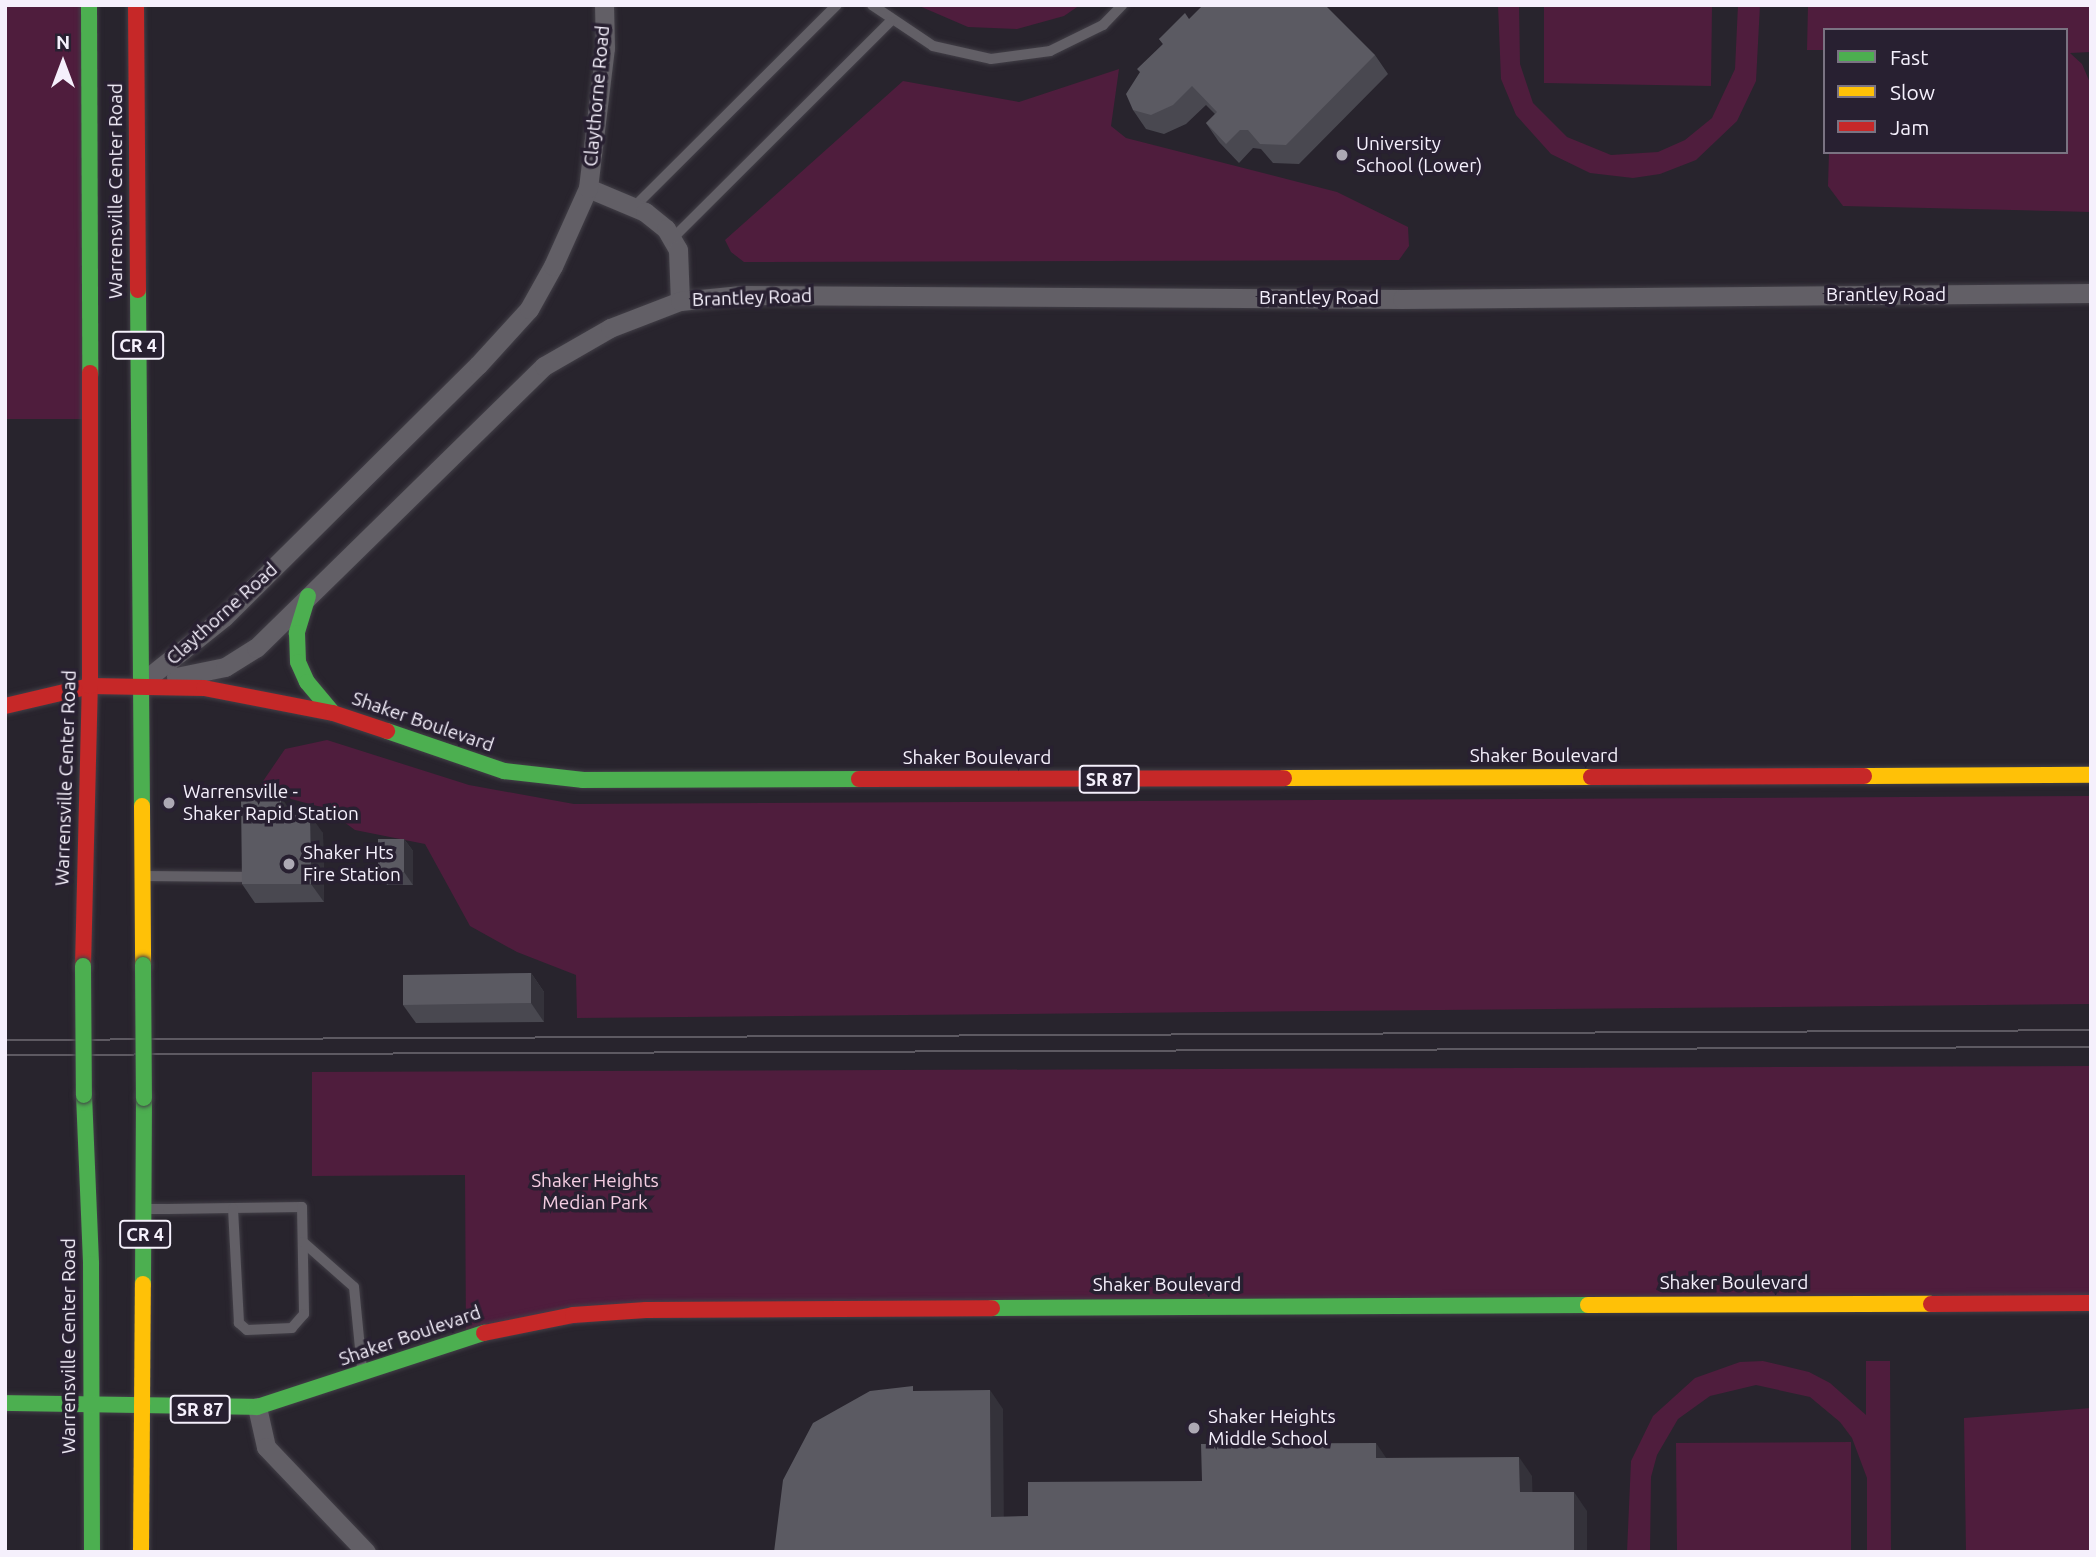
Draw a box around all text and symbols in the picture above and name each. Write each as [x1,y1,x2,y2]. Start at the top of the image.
street label: Claythorne Road [579,24,615,168]
north arrow [28,28,98,98]
legend [1823,28,2068,154]
text: N [56,31,70,53]
text: Fast [1890,45,1928,69]
text: Slow [1890,80,1935,104]
street label: Warrensville Center Road [105,83,127,299]
text: Jam [1890,115,1929,139]
place label: University School (Lower) [1356,133,1482,177]
marker: University School (Lower) [1334,147,1350,163]
street label: Brantley Road [1826,284,1946,306]
street label: Brantley Road [692,285,812,311]
street label: Brantley Road [1259,287,1379,309]
road number: CR 4 [112,330,164,360]
street label: Claythorne Road [162,558,282,670]
street label: Warrensville Center Road [51,670,81,886]
street label: Shaker Boulevard [349,687,497,757]
street label: Shaker Boulevard [1470,745,1618,767]
street label: Shaker Boulevard [903,747,1051,769]
road number: SR 87 [1078,764,1140,794]
place label: Warrensville - Shaker Rapid Station [183,781,359,825]
marker: Warrensville - Shaker Rapid Station [161,795,177,811]
place label: Shaker Hts Fire Station [303,842,401,886]
marker: Shaker Hts Fire Station [281,856,297,872]
park label: Shaker Heights Median Park [531,1170,659,1214]
road number: CR 4 [119,1219,171,1248]
street label: Warrensville Center Road [58,1238,80,1454]
street label: Shaker Boulevard [1660,1272,1808,1294]
street label: Shaker Boulevard [1093,1274,1241,1296]
street label: Shaker Boulevard [336,1301,484,1371]
road number: SR 87 [168,1394,232,1424]
place label: Shaker Heights Middle School [1208,1406,1336,1450]
marker: Shaker Heights Middle School [1186,1420,1202,1436]

